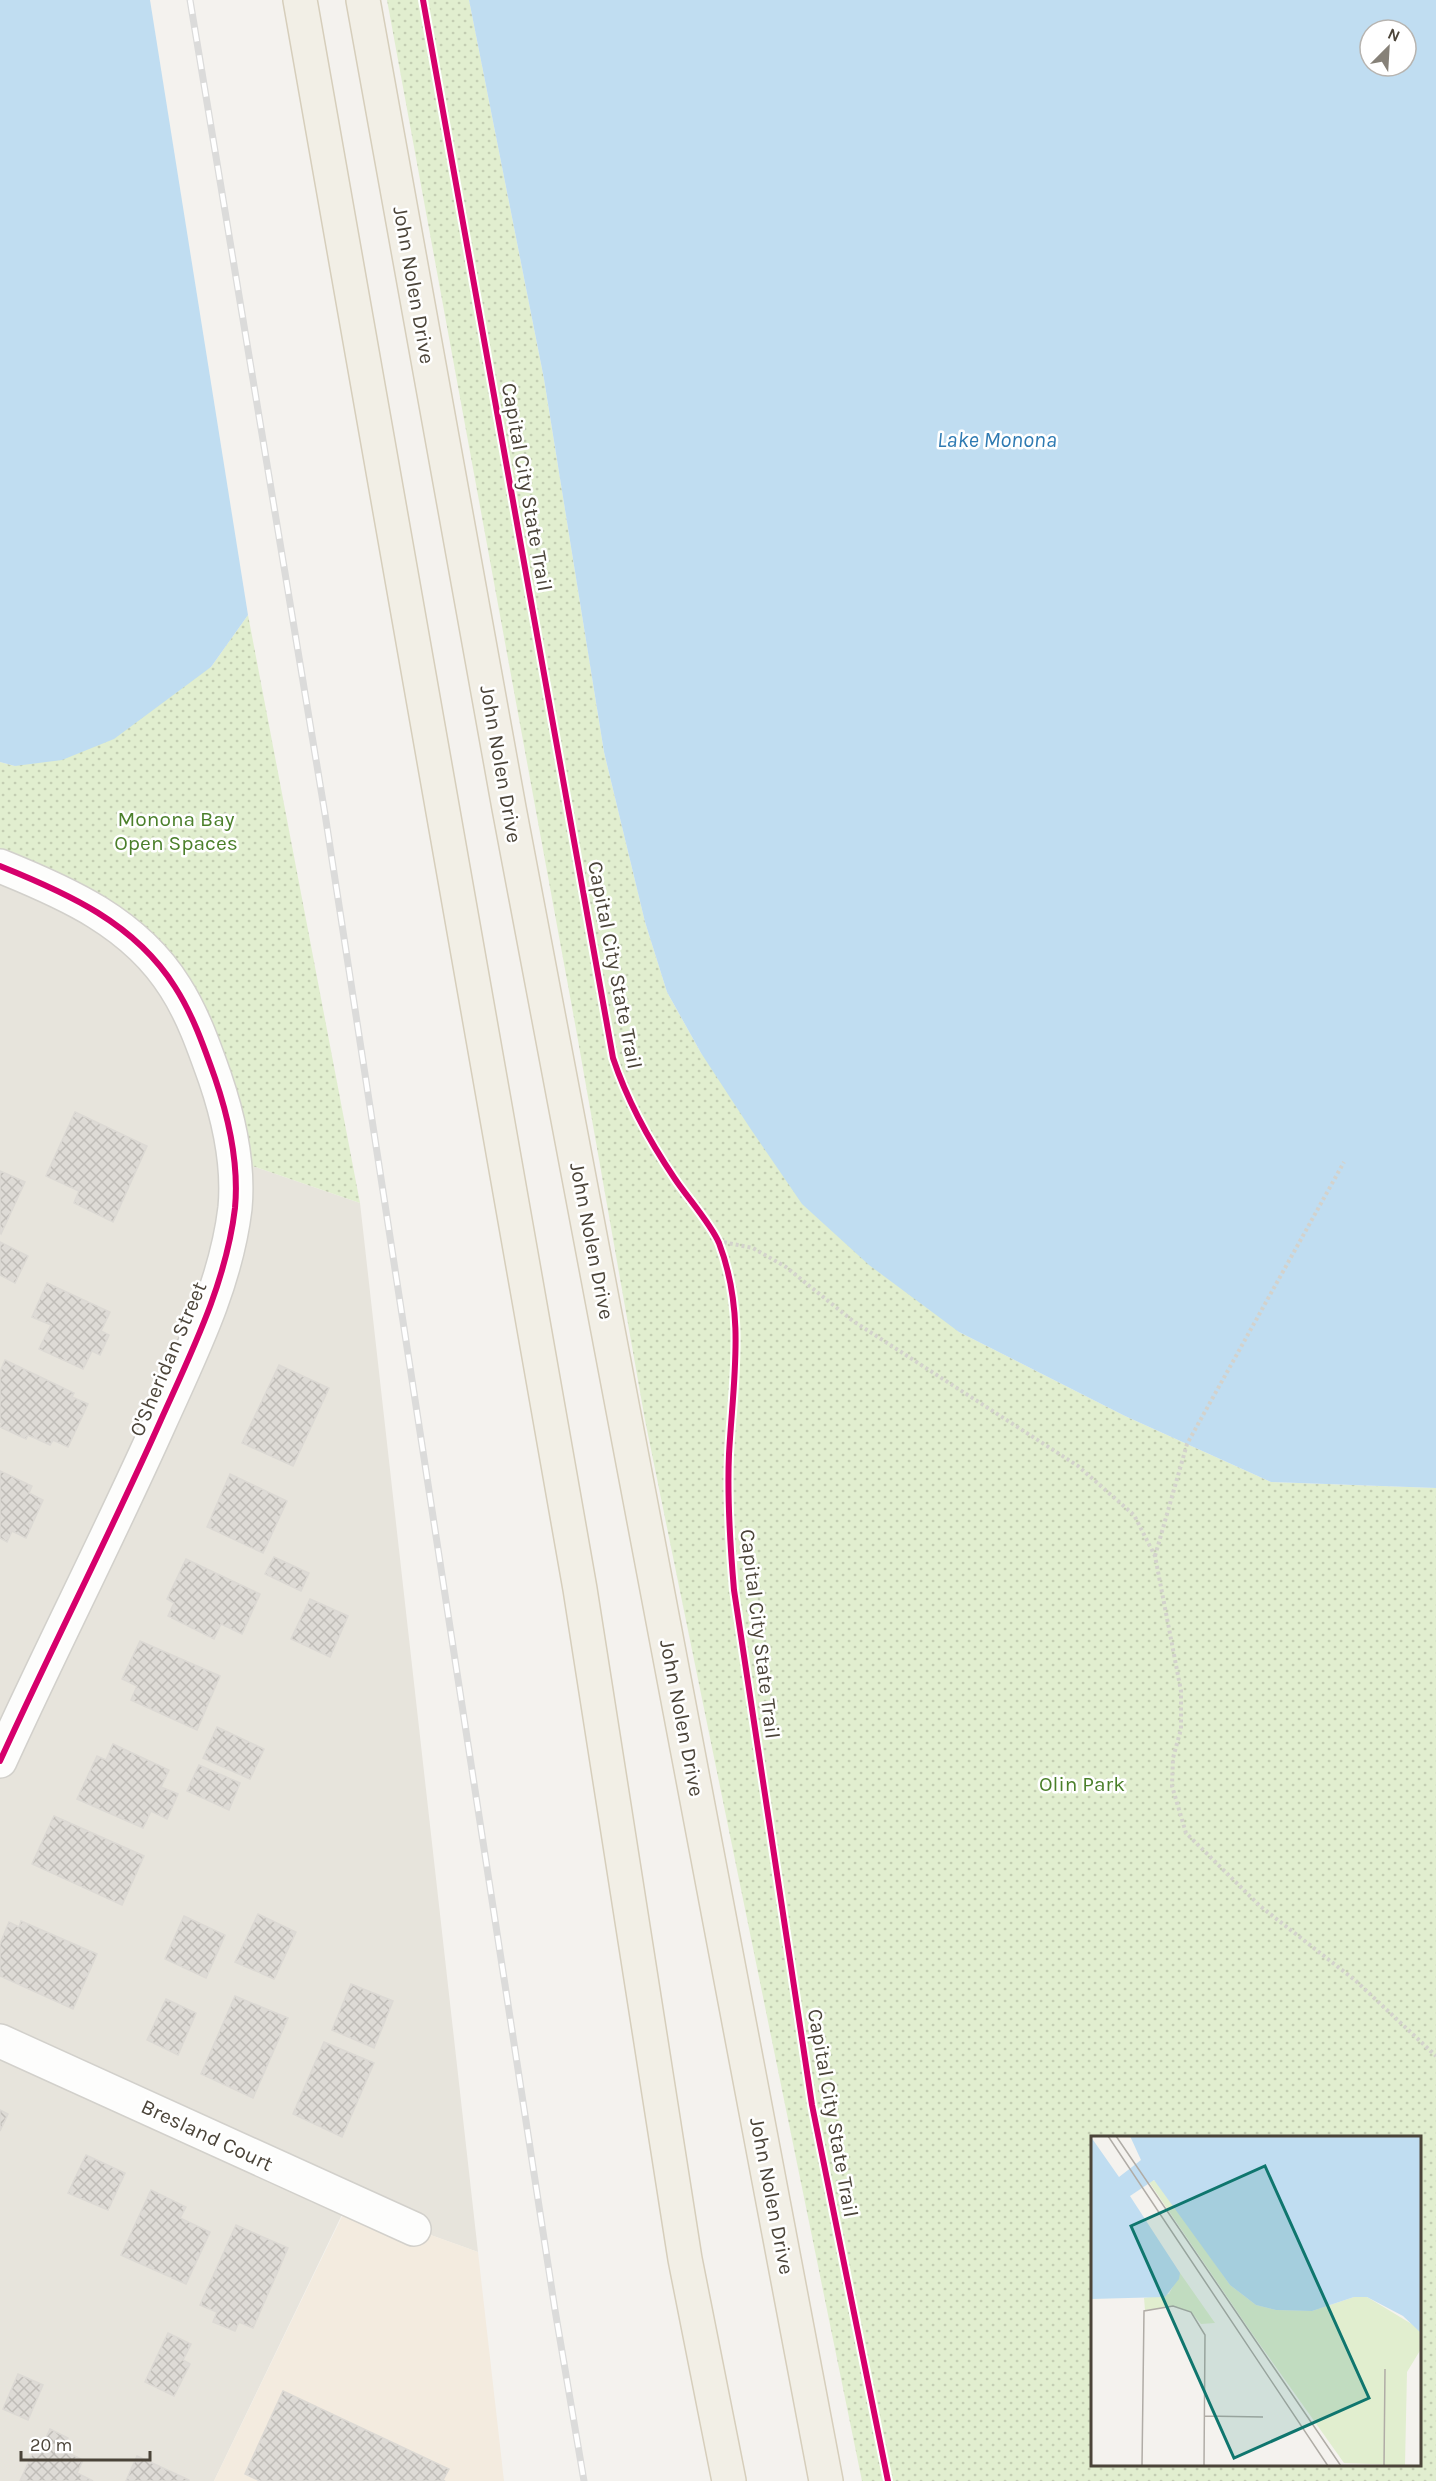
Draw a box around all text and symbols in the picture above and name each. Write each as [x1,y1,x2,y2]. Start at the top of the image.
north arrow [1358,18,1418,78]
text: N [1385,24,1403,46]
street label: John Nolen Drive [388,204,440,366]
street label: Capital City State Trail [497,381,557,593]
water label: Lake Monona [937,427,1057,453]
street label: John Nolen Drive [475,683,527,845]
park label: Monona Bay Open Spaces [114,807,238,855]
street label: Capital City State Trail [583,859,647,1071]
street label: John Nolen Drive [565,1160,619,1322]
street label: O'Sheridan Street [125,1278,211,1440]
street label: Capital City State Trail [735,1528,785,1740]
street label: John Nolen Drive [655,1637,709,1799]
park label: Olin Park [1039,1772,1125,1796]
street label: Capital City State Trail [803,2007,863,2219]
street label: Bresland Court [137,2094,277,2176]
street label: John Nolen Drive [745,2115,799,2277]
inset map [1091,2136,1421,2466]
scale bar [21,2424,150,2462]
text: 20 m [30,2434,72,2456]

